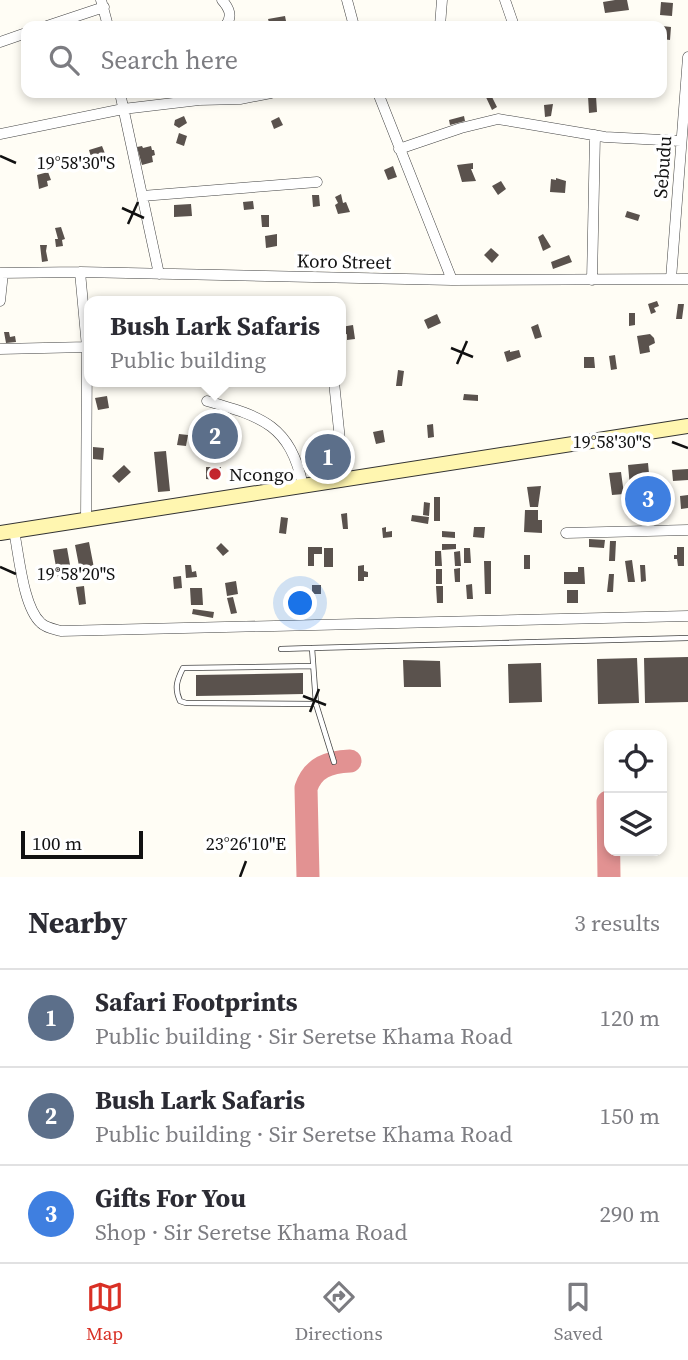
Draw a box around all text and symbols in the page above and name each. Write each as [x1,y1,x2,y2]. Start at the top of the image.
search box [21,21,667,98]
icon: search [45,41,83,79]
text: Search here [101,42,238,78]
street label: Sebudu [647,135,677,199]
text: 19°58'30"S [37,150,115,175]
street label: Koro Street [297,247,392,275]
popup [84,296,346,387]
text: Bush Lark Safaris [110,308,320,344]
text: Public building [110,344,266,376]
pin: 2 [192,410,238,462]
text: 19°58'30"S [573,429,651,454]
pin: 1 [305,431,351,483]
place label: Ncongo [229,461,294,487]
marker: Ncongo [207,466,223,482]
pin: 3 [625,473,671,525]
text: 19°58'20"S [37,561,115,586]
your location [283,586,317,620]
map controls [604,730,667,856]
button: locate [604,730,667,793]
button: layers [604,793,667,856]
scale bar [21,828,144,860]
text: 100 m [32,830,82,856]
text: 23°26'10"E [206,831,286,856]
text: Nearby [28,902,127,943]
text: 3 results [574,907,660,939]
text: Safari Footprints [95,984,298,1020]
text: 1 [45,1002,57,1034]
text: 120 m [599,1002,660,1034]
text: Public building · Sir Seretse Khama Road [95,1020,512,1052]
text: Bush Lark Safaris [95,1082,305,1118]
text: 2 [45,1100,57,1132]
text: 150 m [599,1100,660,1132]
text: Public building · Sir Seretse Khama Road [95,1118,512,1150]
text: Gifts For You [95,1180,246,1216]
text: 3 [45,1198,57,1230]
text: 290 m [599,1198,660,1230]
text: Shop · Sir Seretse Khama Road [95,1216,407,1248]
tab: Map [86,1278,124,1346]
tab: Directions [295,1278,383,1346]
tab: Saved [554,1278,602,1346]

